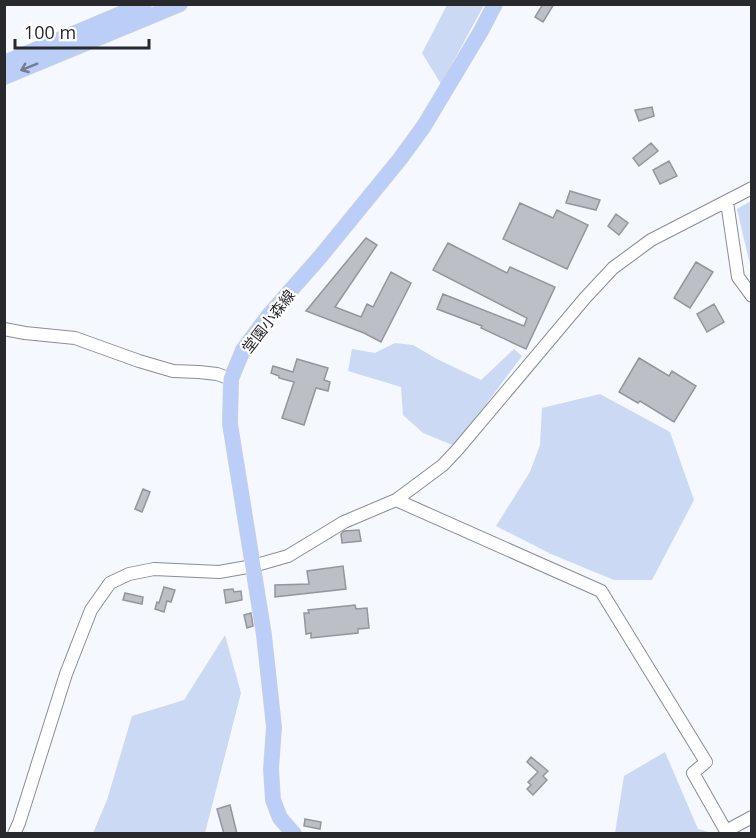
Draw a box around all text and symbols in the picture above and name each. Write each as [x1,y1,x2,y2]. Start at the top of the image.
scale bar [15,12,148,50]
text: 100 m [24,20,76,44]
one-way arrow [20,62,38,73]
street label: 堂園小森線 [237,285,299,357]

